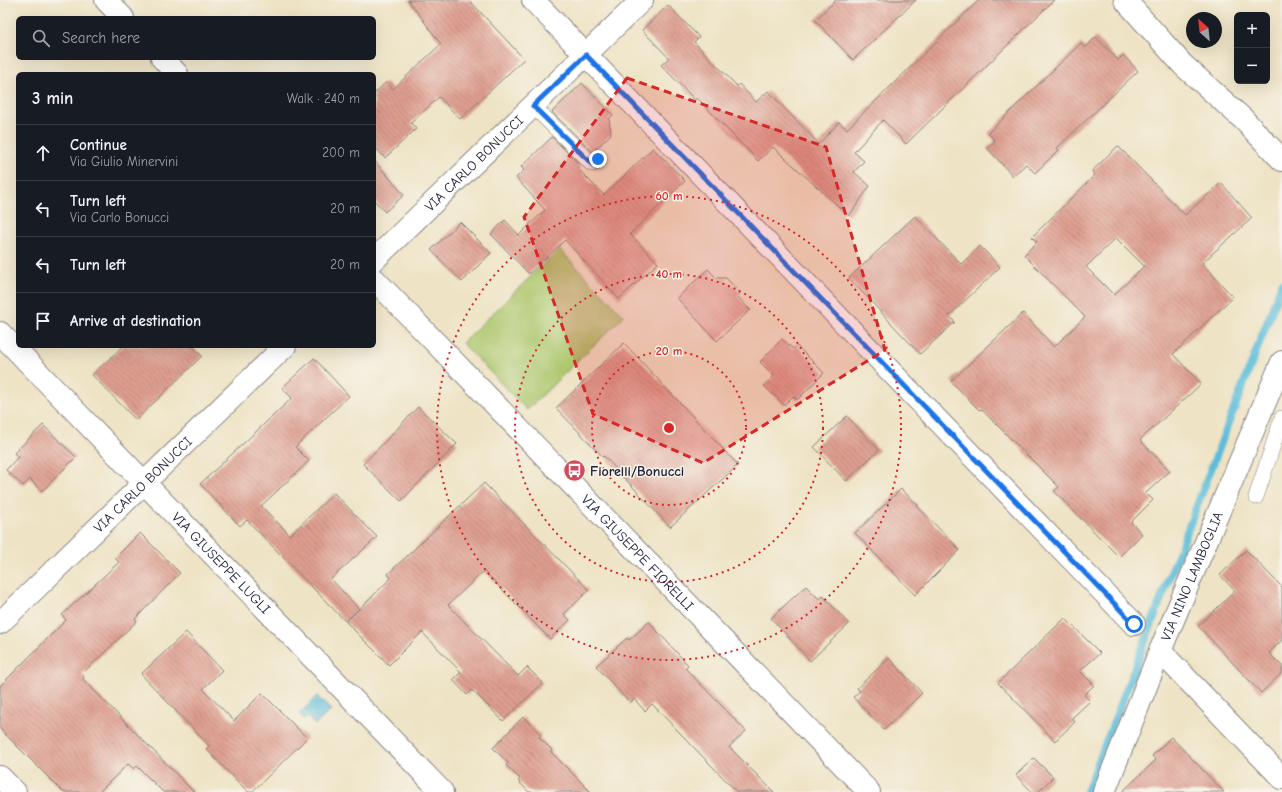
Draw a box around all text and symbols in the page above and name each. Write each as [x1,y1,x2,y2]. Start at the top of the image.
north arrow [1186,12,1222,48]
map controls [1234,12,1270,84]
button: + [1234,12,1270,48]
search box [16,16,376,60]
icon: search [30,27,52,49]
text: Search here [62,29,140,47]
button: − [1234,48,1270,84]
text: 3 min [32,89,73,108]
text: Walk · 240 m [287,91,360,106]
street label: VIA CARLO BONUCCI [421,112,527,215]
text: Continue [70,136,127,154]
icon: ahead [32,142,54,164]
text: 200 m [322,145,360,160]
route end [589,150,607,168]
text: Via Giulio Minervini [70,154,178,169]
text: 60 m [656,189,682,203]
text: Turn left [70,192,126,210]
icon: left [32,198,54,220]
text: 20 m [330,201,360,216]
text: Via Carlo Bonucci [70,210,169,225]
icon: left [32,254,54,276]
text: Turn left [70,256,126,274]
text: 20 m [330,257,360,272]
text: 40 m [656,267,682,281]
icon: arrive [32,310,54,332]
text: Arrive at destination [70,312,201,330]
text: 20 m [656,344,682,358]
centre of rings [662,421,676,435]
street label: VIA CARLO BONUCCI [90,433,196,536]
bus stop icon: Fiorelli/Bonucci [561,458,587,484]
place label: Fiorelli/Bonucci [590,463,684,480]
street label: VIA GIUSEPPE FIORELLI [578,491,697,614]
street label: VIA GIUSEPPE LUGLI [168,509,274,618]
street label: VIA NINO LAMBOGLIA [1157,509,1227,644]
route start [1125,615,1143,633]

